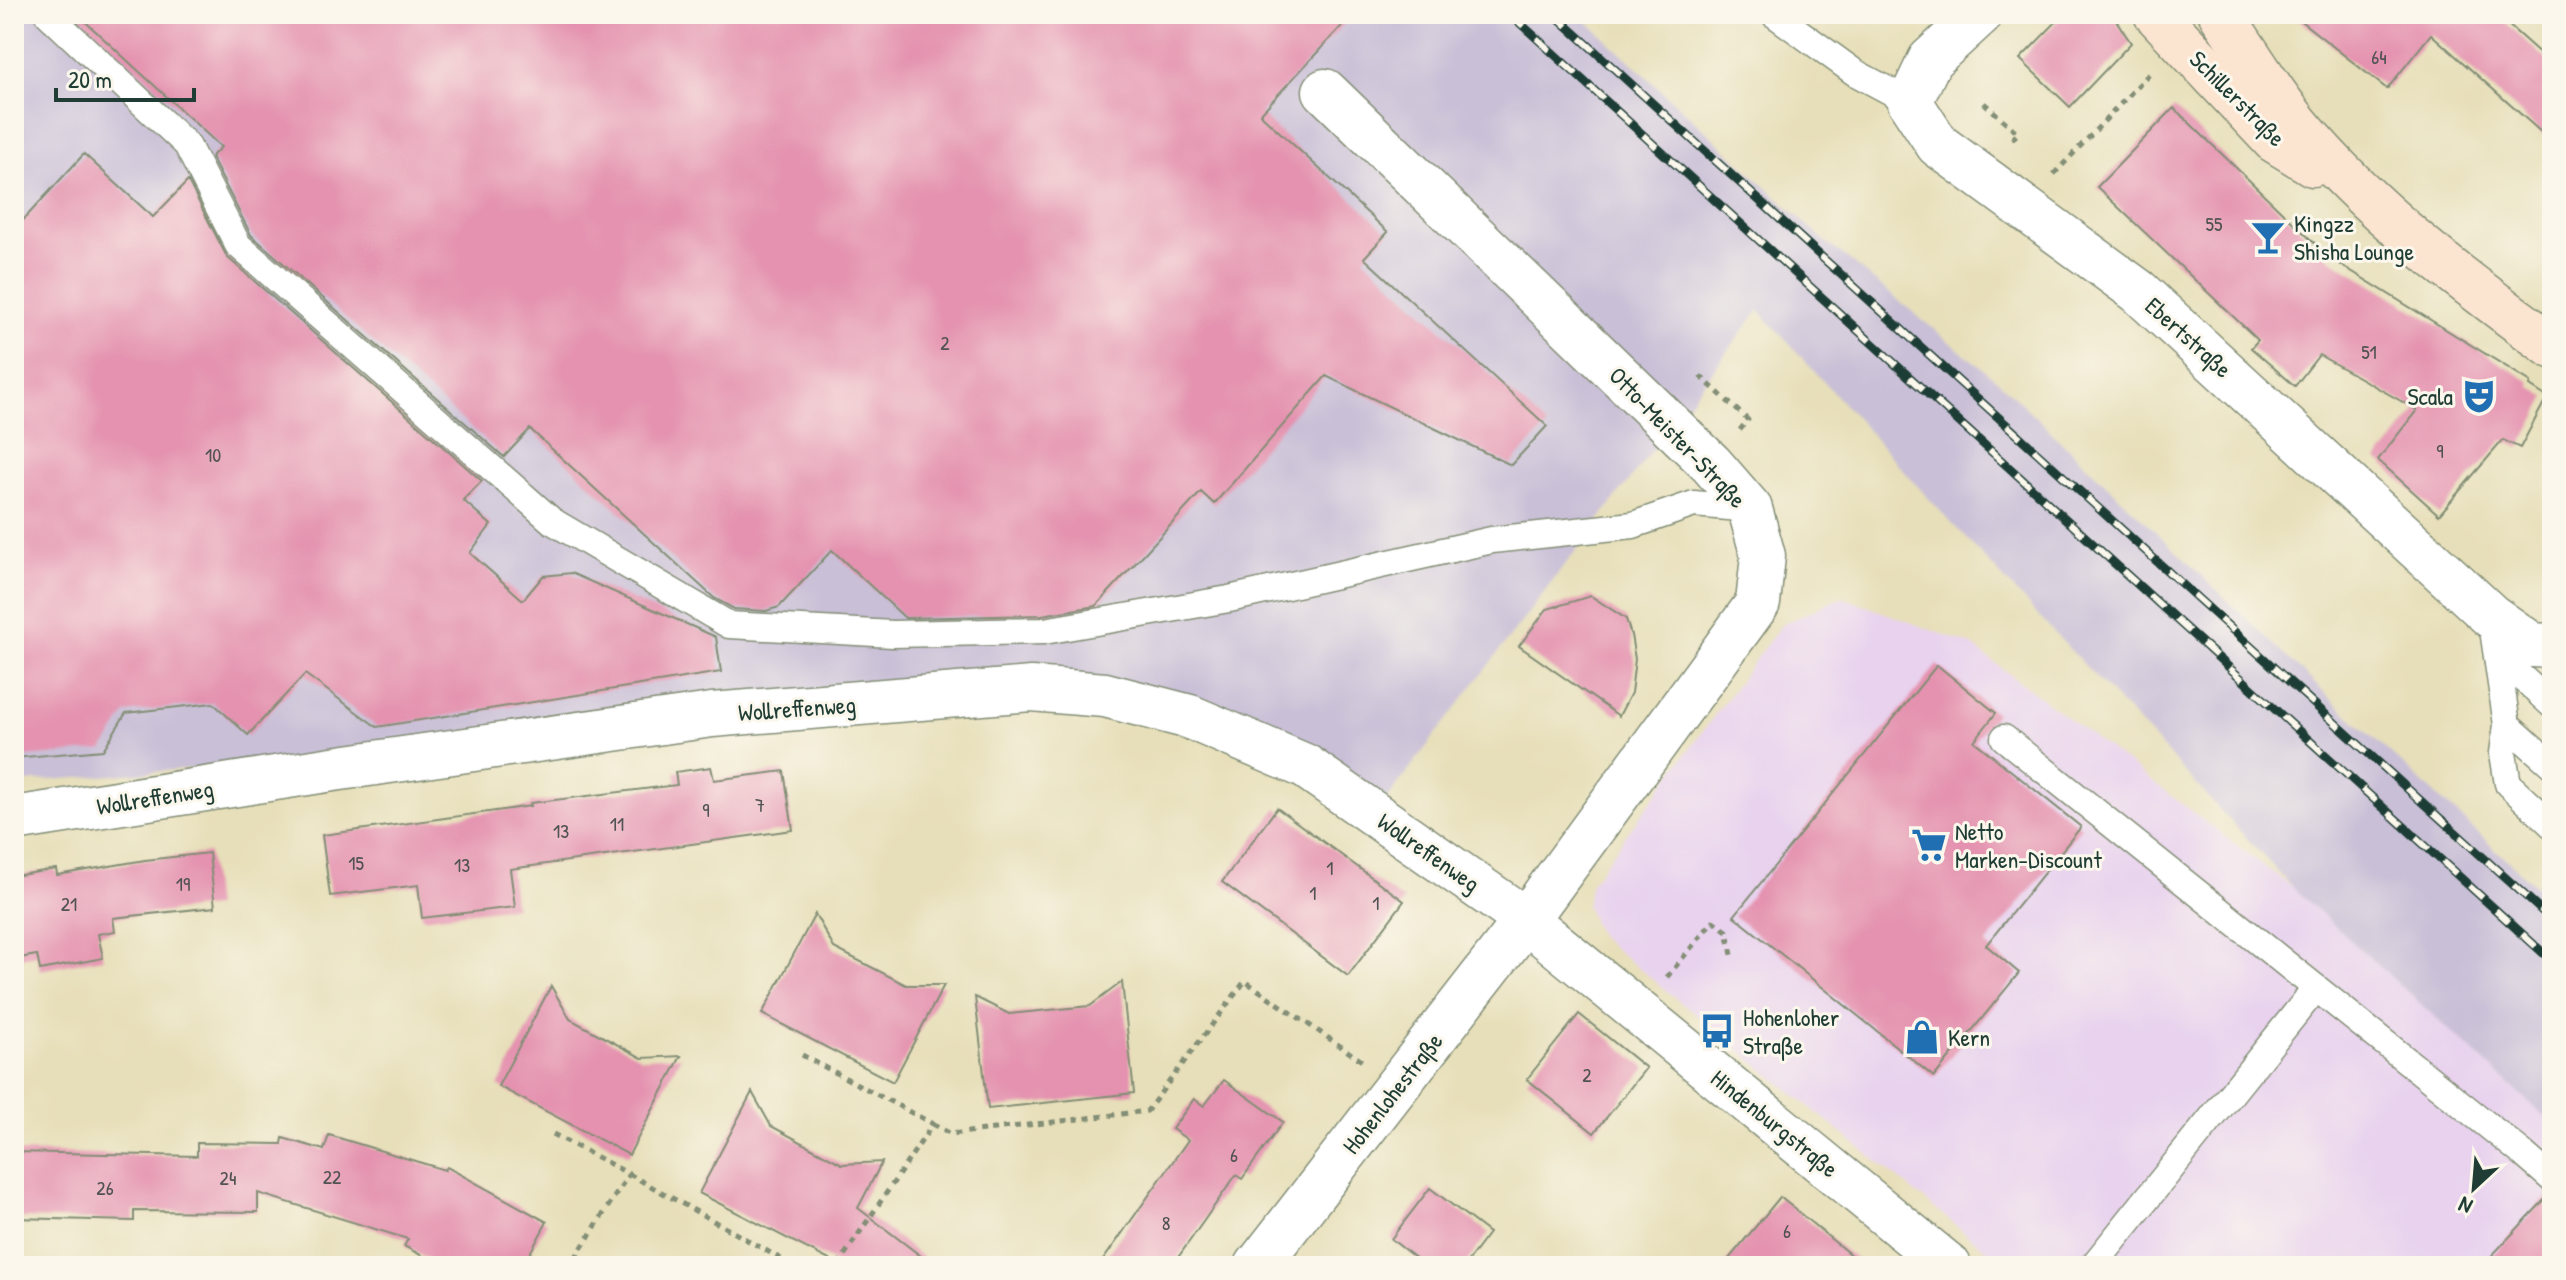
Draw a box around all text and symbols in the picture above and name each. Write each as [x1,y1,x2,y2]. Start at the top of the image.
street label: Schillerstraße [2183,43,2293,153]
house number: 64 [2371,43,2387,70]
scale bar [56,52,194,102]
text: 20 m [68,63,112,95]
place label: Kingzz Shisha Lounge [2294,207,2414,267]
house number: 55 [2206,210,2223,237]
bar icon: Kingzz Shisha Lounge [2249,218,2287,256]
street label: Ebertstraße [2139,290,2239,385]
house number: 2 [940,329,950,356]
house number: 51 [2361,338,2377,365]
street label: Otto-Meister-Straße [1602,359,1754,515]
theatre icon: Scala [2460,377,2498,415]
place label: Scala [2407,380,2453,412]
house number: 9 [2436,437,2444,464]
house number: 10 [205,441,221,468]
street label: Wollreffenweg [737,688,857,728]
street label: Wollreffenweg [94,772,216,822]
house number: 7 [755,791,765,818]
house number: 9 [702,796,710,823]
street label: Wollreffenweg [1372,805,1486,899]
house number: 11 [610,810,624,837]
place label: Netto Marken-Discount [1955,815,2102,875]
house number: 13 [553,817,569,844]
supermarket icon: Netto Marken-Discount [1910,826,1948,864]
house number: 15 [348,849,364,876]
house number: 13 [454,851,470,878]
house number: 1 [1326,854,1334,881]
house number: 19 [176,870,190,897]
house number: 1 [1309,879,1317,906]
house number: 1 [1372,889,1380,916]
house number: 21 [61,890,77,917]
place label: Hohenloher Straße [1743,1001,1839,1061]
bus stop icon: Hohenloher Straße [1698,1012,1736,1050]
shop icon: Kern [1903,1018,1941,1056]
place label: Kern [1948,1021,1990,1053]
street label: Hohenlohestraße [1335,1025,1450,1160]
house number: 2 [1582,1061,1592,1088]
street label: Hindenburgstraße [1705,1062,1846,1184]
house number: 6 [1230,1141,1238,1168]
north arrow [2434,1148,2514,1228]
house number: 22 [323,1163,342,1190]
house number: 24 [220,1164,236,1191]
house number: 26 [96,1174,114,1201]
text: N [2453,1190,2477,1222]
house number: 8 [1162,1209,1170,1236]
house number: 6 [1783,1217,1791,1244]

